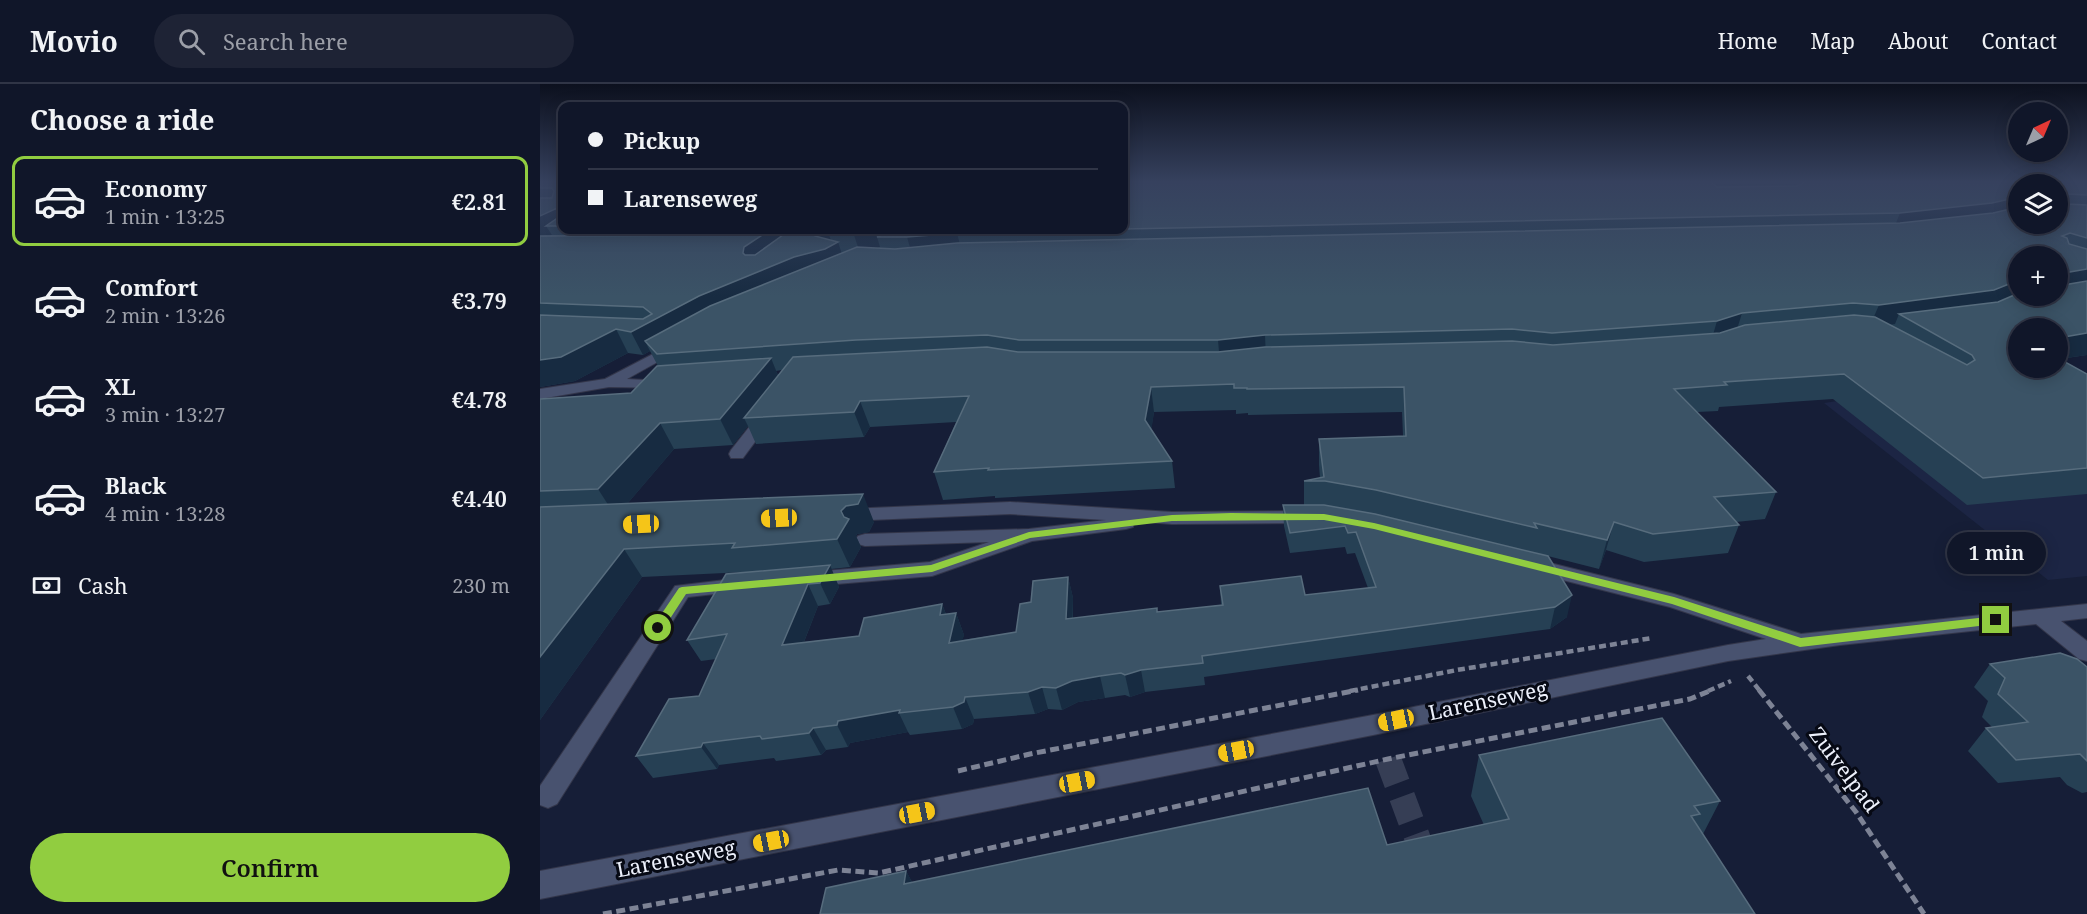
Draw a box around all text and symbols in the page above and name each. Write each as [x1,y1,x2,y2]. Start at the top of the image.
search box [154,14,574,68]
text: Movio [30,22,118,60]
icon: search [175,25,208,58]
text: Search here [223,26,348,56]
text: Home [1718,27,1778,55]
text: Map [1811,27,1855,55]
text: About [1888,27,1949,55]
text: Contact [1982,27,2057,55]
text: Choose a ride [30,101,215,138]
north arrow [2008,102,2068,162]
map controls [2008,102,2068,378]
text: Pickup [624,125,700,155]
text: Economy [105,173,207,203]
icon: car [33,174,87,228]
button: layers [2008,174,2068,234]
text: Larenseweg [624,183,757,213]
text: €2.81 [451,186,507,216]
text: 1 min · 13:25 [105,203,225,230]
button: + [2008,246,2068,306]
text: Comfort [105,272,198,302]
icon: car [33,273,87,327]
text: €3.79 [451,285,507,315]
text: 2 min · 13:26 [105,302,225,329]
button: − [2008,318,2068,378]
text: XL [105,371,136,401]
icon: car [33,372,87,426]
text: €4.78 [451,384,507,414]
text: 3 min · 13:27 [105,401,225,428]
text: Black [105,470,166,500]
icon: car [33,471,87,525]
text: €4.40 [451,483,507,513]
text: 4 min · 13:28 [105,500,225,527]
car [761,508,797,528]
car [623,514,659,534]
callout: 1 min [1946,533,2046,575]
text: 1 min [1969,539,2024,566]
icon: cash [30,569,63,602]
text: Cash [78,570,128,600]
text: 230 m [452,572,510,599]
route end [1982,606,2009,633]
route start [644,614,671,641]
street label: Larenseweg [1426,674,1551,726]
car [1377,707,1415,733]
street label: Zuivelpad [1804,721,1886,818]
car [1217,739,1255,763]
car [1058,770,1096,794]
car [898,801,936,825]
car [752,829,790,853]
button: Confirm [30,833,510,902]
street label: Larenseweg [614,833,739,883]

